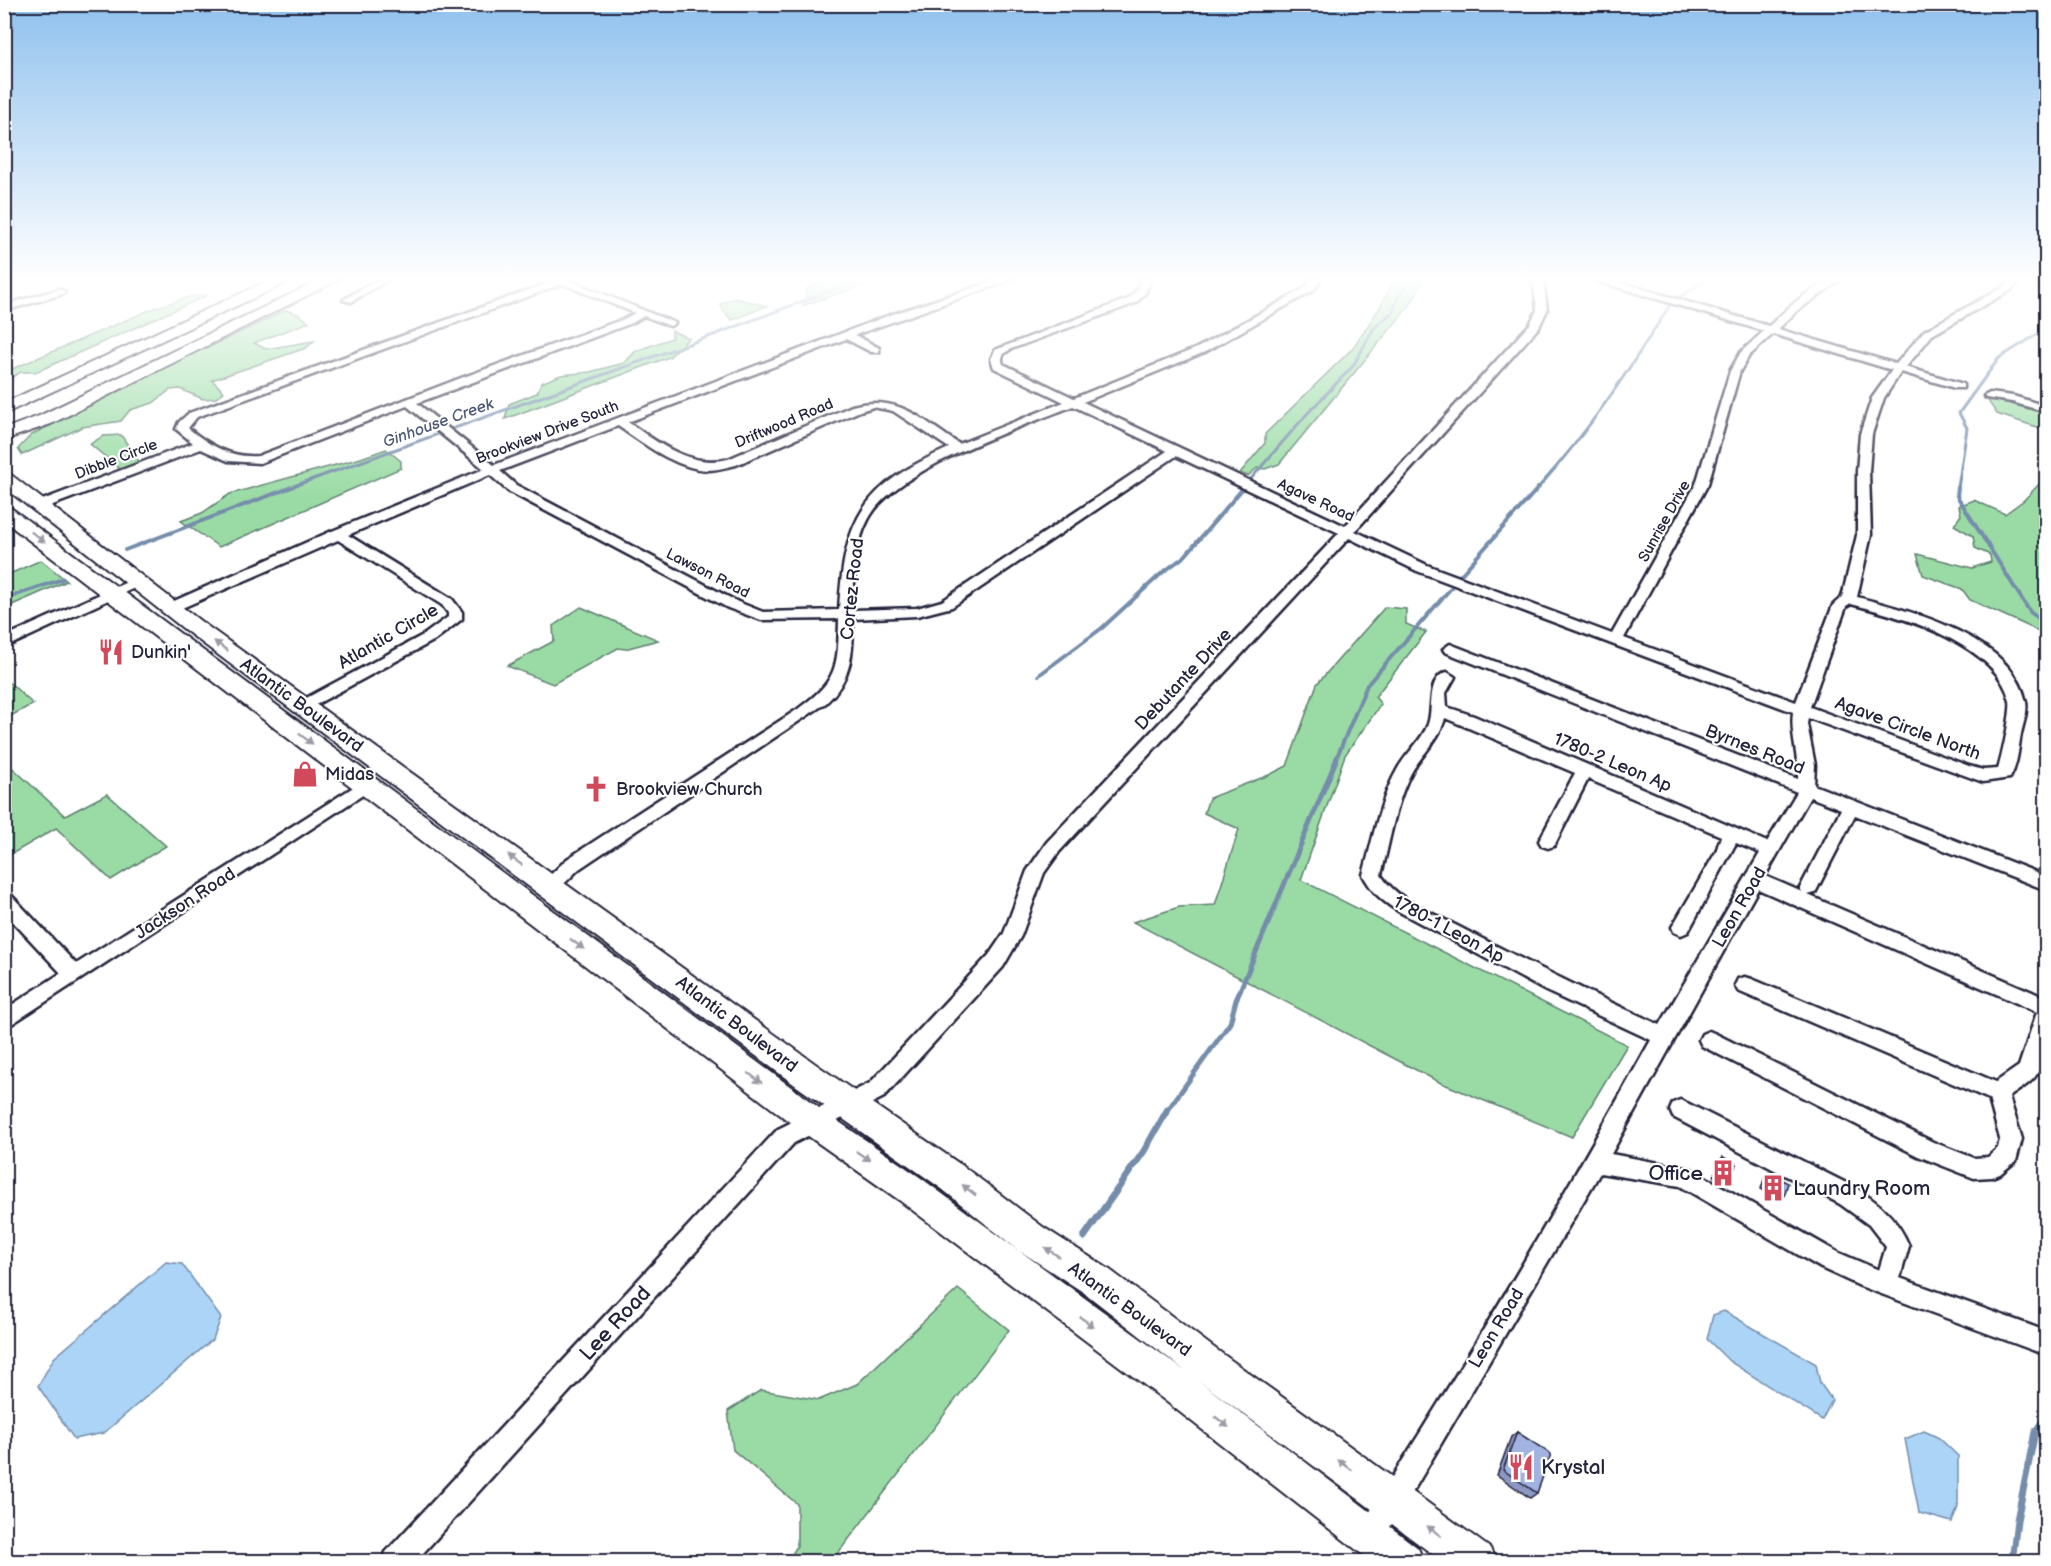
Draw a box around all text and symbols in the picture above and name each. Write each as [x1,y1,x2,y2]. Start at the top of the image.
water label: Ginhouse Creek [381,394,498,452]
street label: Driftwood Road [732,394,836,453]
street label: Brookview Drive South [473,397,621,468]
street label: Dibble Circle [72,435,160,484]
street label: Agave Road [1274,474,1357,526]
street label: Sunrise Drive [1634,477,1695,565]
one-way arrow [30,530,45,542]
street label: Cortez Road [837,537,868,641]
street label: Lawson Road [663,544,753,603]
street label: Atlantic Circle [334,599,442,674]
street label: Debutante Drive [1131,624,1236,735]
restaurant icon: Dunkin' [96,637,126,667]
one-way arrow [214,640,230,652]
place label: Dunkin' [131,642,191,663]
street label: Atlantic Boulevard [236,654,367,757]
street label: Agave Circle North [1832,692,1983,765]
street label: Byrnes Road [1702,720,1807,779]
street label: 1780-2 Leon Ap [1551,728,1675,797]
one-way arrow [298,733,314,746]
shop icon: Midas [290,759,320,789]
place label: Midas [325,764,374,785]
church icon: Brookview Church [581,774,611,804]
place label: Brookview Church [616,779,763,800]
one-way arrow [507,854,523,866]
street label: Jackson Road [131,863,239,944]
street label: Leon Road [1708,863,1771,951]
street label: 1780-1 Leon Ap [1390,891,1508,967]
one-way arrow [570,938,585,950]
street label: Atlantic Boulevard [672,972,802,1077]
one-way arrow [747,1071,762,1083]
one-way arrow [855,1150,871,1161]
building icon: Office [1708,1158,1738,1188]
place label: Office [1648,1161,1703,1186]
building icon: Laundry Room [1758,1173,1788,1203]
place label: Laundry Room [1793,1176,1931,1201]
one-way arrow [962,1185,977,1197]
one-way arrow [1043,1247,1060,1258]
street label: Atlantic Boulevard [1064,1258,1195,1361]
street label: Lee Road [575,1281,656,1366]
street label: Leon Road [1464,1285,1528,1372]
one-way arrow [1079,1316,1094,1328]
one-way arrow [1214,1416,1230,1428]
restaurant icon: Krystal [1506,1452,1536,1482]
place label: Krystal [1541,1455,1605,1480]
one-way arrow [1338,1459,1354,1471]
one-way arrow [1427,1525,1442,1537]

